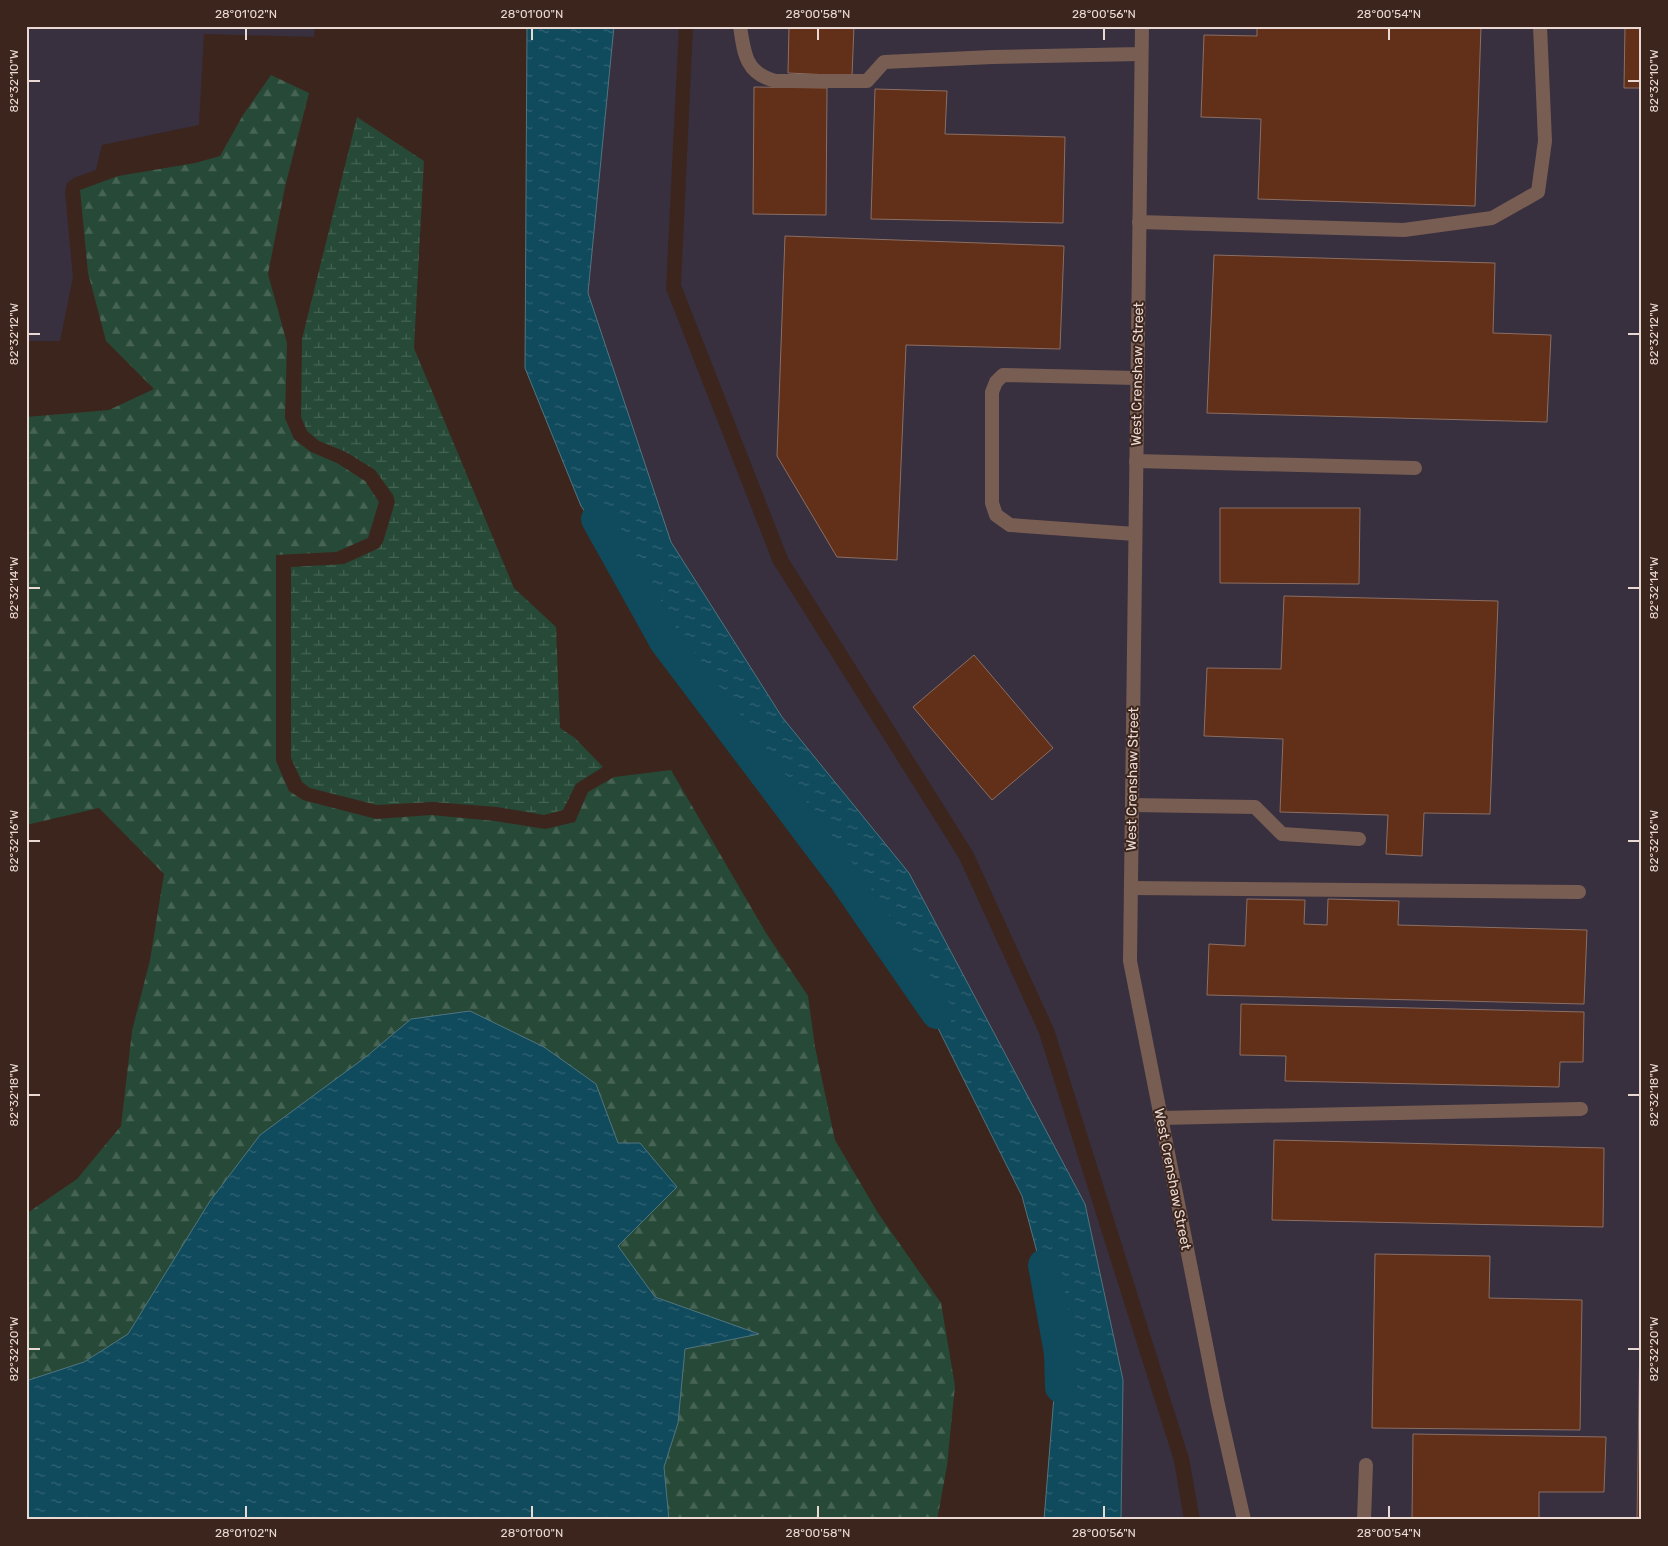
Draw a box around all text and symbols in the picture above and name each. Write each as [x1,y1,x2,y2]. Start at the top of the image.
text: 28°01'02"N [215,7,277,21]
text: 28°01'00"N [501,7,563,21]
text: 28°00'58"N [786,7,850,21]
text: 28°00'56"N [1072,7,1136,21]
text: 28°00'54"N [1357,7,1421,21]
text: 82°32'10"W [7,49,21,113]
text: 82°32'10"W [1647,49,1661,113]
street label: West Crenshaw Street [1128,301,1147,446]
text: 82°32'12"W [7,302,21,365]
text: 82°32'12"W [1647,302,1661,365]
text: 82°32'14"W [7,556,21,619]
text: 82°32'14"W [1647,556,1661,619]
street label: West Crenshaw Street [1123,706,1142,851]
text: 82°32'16"W [7,809,21,872]
text: 82°32'16"W [1647,809,1661,872]
text: 82°32'18"W [7,1063,21,1127]
text: 82°32'18"W [1647,1063,1661,1127]
street label: West Crenshaw Street [1150,1107,1195,1252]
text: 82°32'20"W [7,1316,21,1381]
text: 82°32'20"W [1647,1316,1661,1381]
text: 28°01'02"N [215,1526,277,1540]
text: 28°01'00"N [501,1526,563,1540]
text: 28°00'58"N [786,1526,850,1540]
text: 28°00'56"N [1072,1526,1136,1540]
text: 28°00'54"N [1357,1526,1421,1540]

